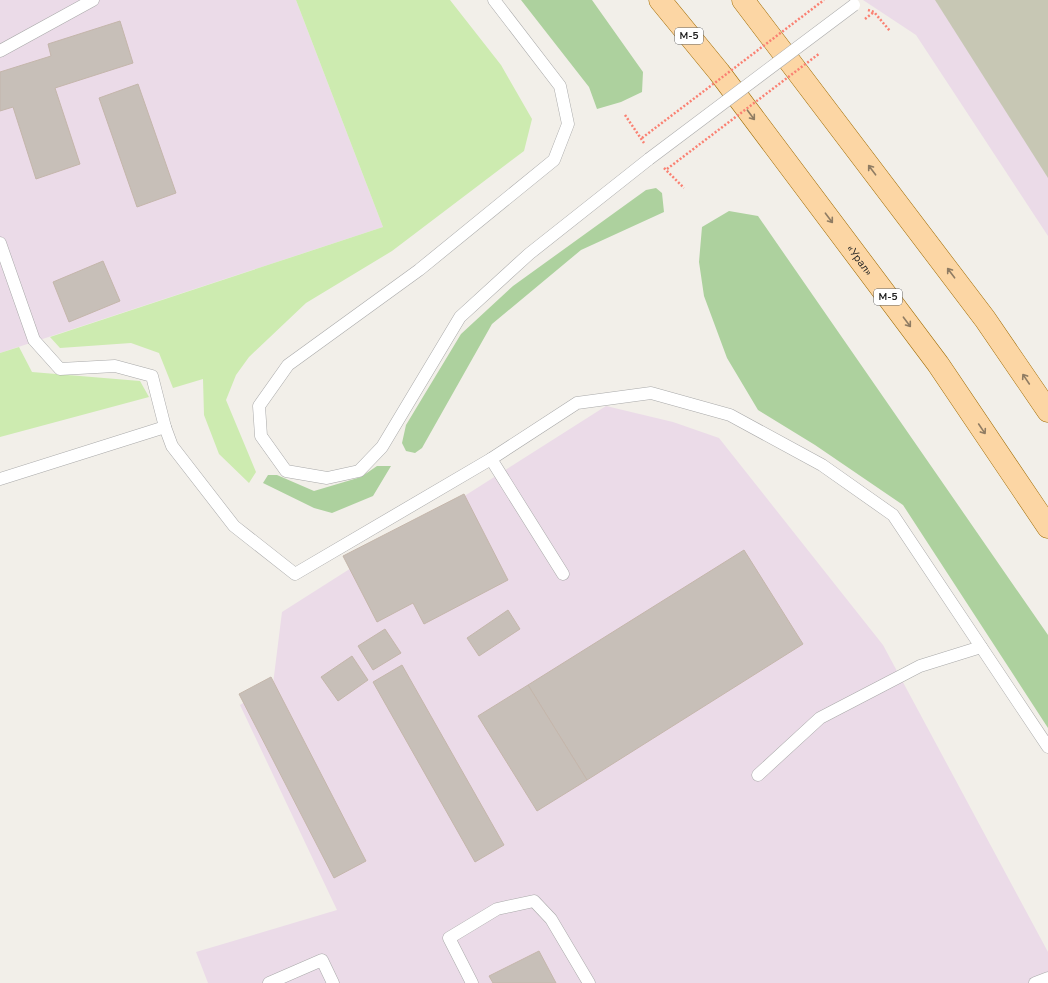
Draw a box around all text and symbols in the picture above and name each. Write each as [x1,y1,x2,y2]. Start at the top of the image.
road number: М-5 [675,28,703,44]
one-way arrow [746,109,755,120]
one-way arrow [868,164,876,175]
one-way arrow [825,213,833,224]
street label: «Урал» [843,241,877,279]
one-way arrow [946,268,955,279]
road number: М-5 [874,289,902,305]
one-way arrow [903,317,911,328]
one-way arrow [1022,374,1030,385]
one-way arrow [978,423,986,434]

